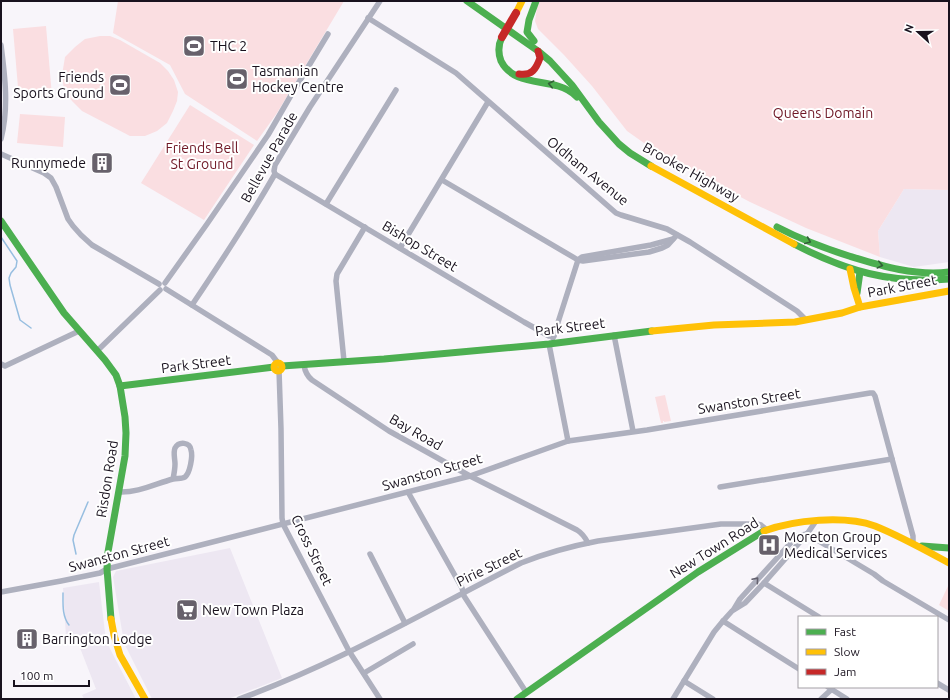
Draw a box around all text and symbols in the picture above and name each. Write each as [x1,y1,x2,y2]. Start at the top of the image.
north arrow [898,12,938,52]
text: N [902,22,916,34]
sports icon: THC 2 [181,33,207,59]
place label: THC 2 [210,38,247,54]
place label: Tasmanian Hockey Centre [252,63,344,95]
sports icon: Tasmanian Hockey Centre [224,66,250,92]
place label: Friends Sports Ground [13,69,104,101]
sports icon: Friends Sports Ground [107,72,133,98]
one-way arrow [548,80,555,89]
park label: Queens Domain [773,105,873,121]
street label: Bellevue Parade [237,109,301,205]
street label: Oldham Avenue [544,133,632,209]
street label: Brooker Highway [640,139,742,205]
park label: Friends Bell St Ground [166,140,239,172]
building icon: Runnymede [89,150,115,176]
place label: Runnymede [11,155,86,171]
street label: Bishop Street [379,217,461,275]
one-way arrow [804,237,811,245]
one-way arrow [876,260,883,269]
street label: Park Street [866,271,938,301]
street label: Park Street [534,315,606,339]
street label: Park Street [160,352,232,376]
street label: Swanston Street [697,385,802,417]
street label: Bay Road [387,410,445,454]
street label: Risdon Road [93,439,121,519]
street label: Swanston Street [380,450,484,494]
street label: Cross Street [288,512,336,588]
street label: New Town Road [667,514,761,582]
place label: Moreton Group Medical Services [784,529,887,561]
hospital icon: Moreton Group Medical Services [756,532,782,558]
street label: Swanston Street [67,533,171,575]
street label: Pirie Street [454,544,525,590]
one-way arrow [751,578,758,585]
supermarket icon: New Town Plaza [174,597,200,623]
place label: New Town Plaza [202,602,304,618]
legend [798,616,938,688]
text: Fast [834,625,856,638]
building icon: Barrington Lodge [14,626,40,652]
place label: Barrington Lodge [42,631,152,647]
text: Slow [834,645,860,658]
scale bar [14,662,89,688]
text: Jam [834,665,856,678]
text: 100 m [20,669,53,682]

